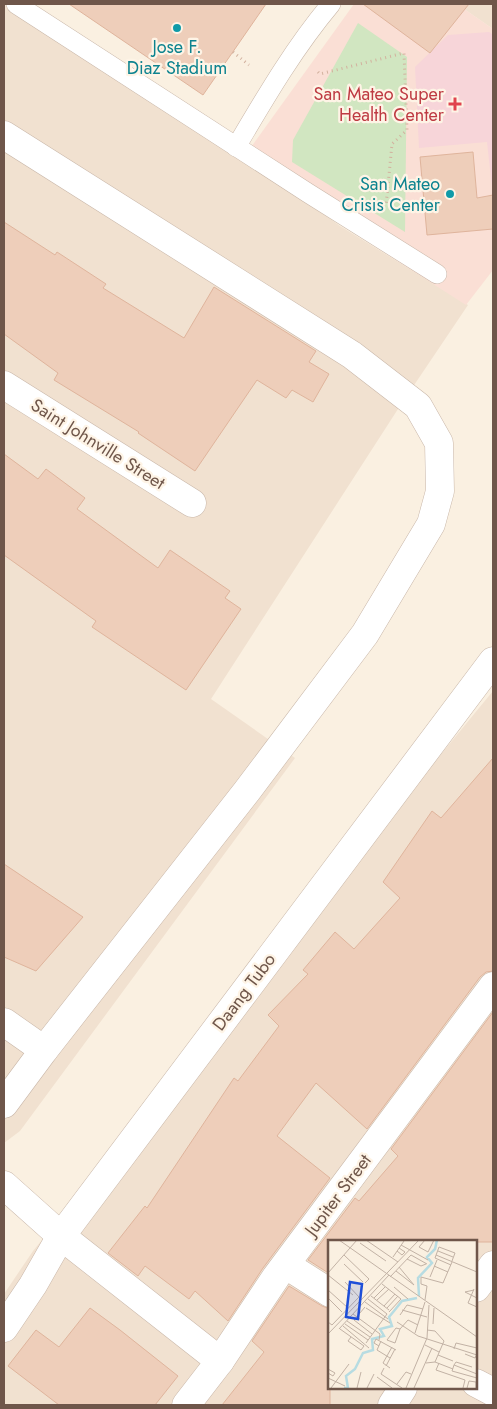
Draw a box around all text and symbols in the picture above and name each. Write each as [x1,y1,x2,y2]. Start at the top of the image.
marker: Jose F. Diaz Stadium [171,22,183,34]
place label: Jose F. Diaz Stadium [127,34,227,81]
place label: San Mateo Super Health Center [314,81,445,128]
marker: San Mateo Super Health Center [448,97,462,111]
place label: San Mateo Crisis Center [341,171,441,218]
marker: San Mateo Crisis Center [444,188,456,200]
street label: Saint Johnville Street [26,392,171,496]
street label: Daang Tubo [206,948,282,1036]
street label: Jupiter Street [297,1148,378,1243]
inset map [328,1240,477,1389]

